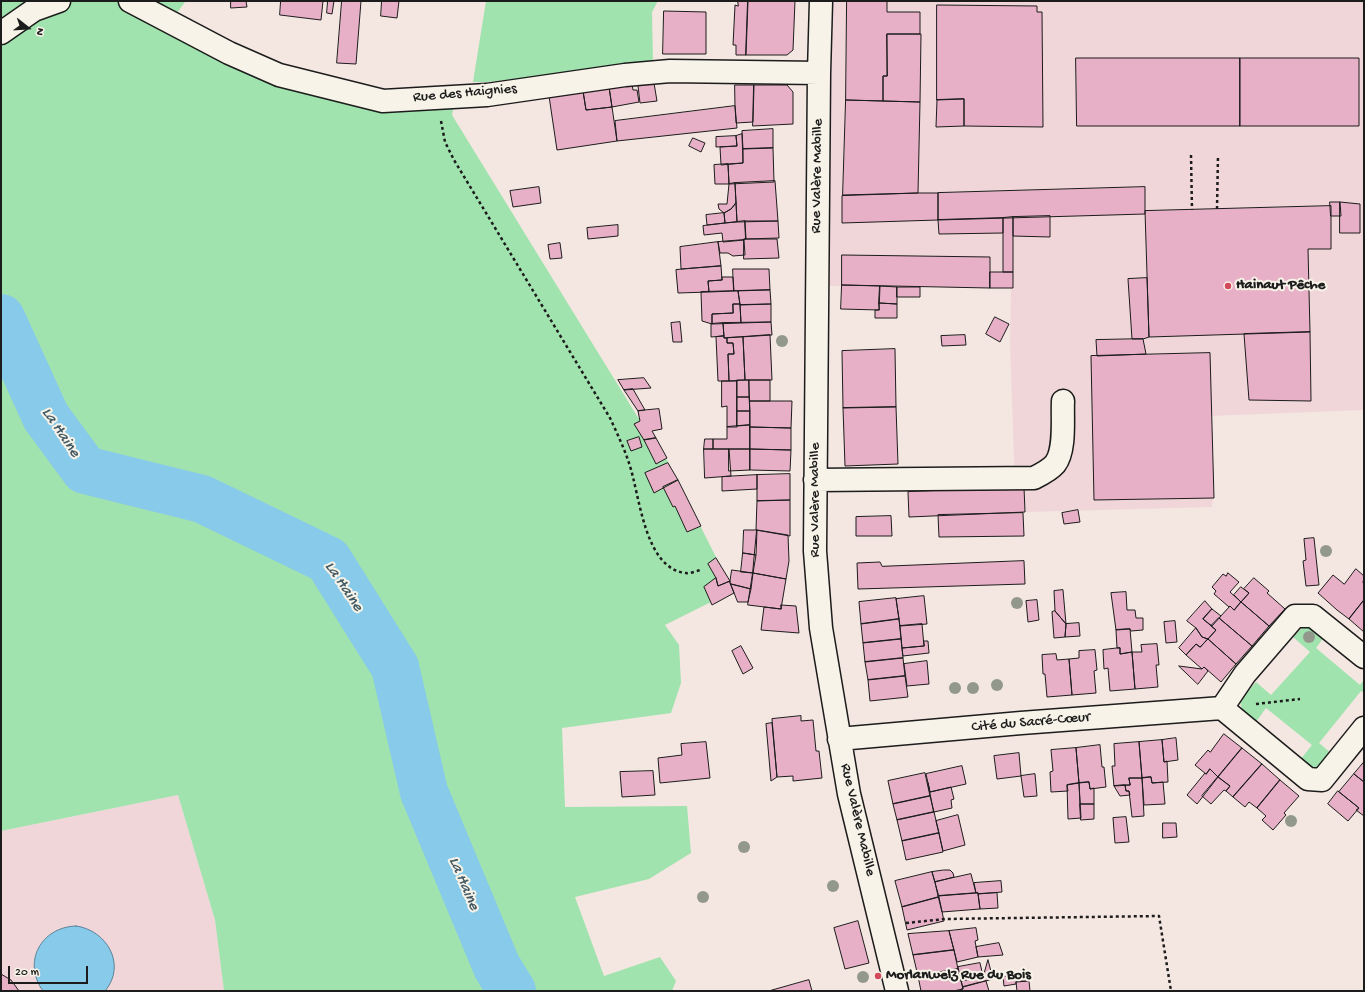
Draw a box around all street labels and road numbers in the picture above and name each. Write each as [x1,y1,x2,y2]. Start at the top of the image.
street label: Rue des Haignies [412,80,518,108]
street label: Rue Valère Mabille [808,118,828,234]
street label: Rue Valère Mabille [807,443,825,557]
street label: Cité du Sacré-Cœur [971,709,1091,737]
street label: Rue Valère Mabille [835,762,879,878]

